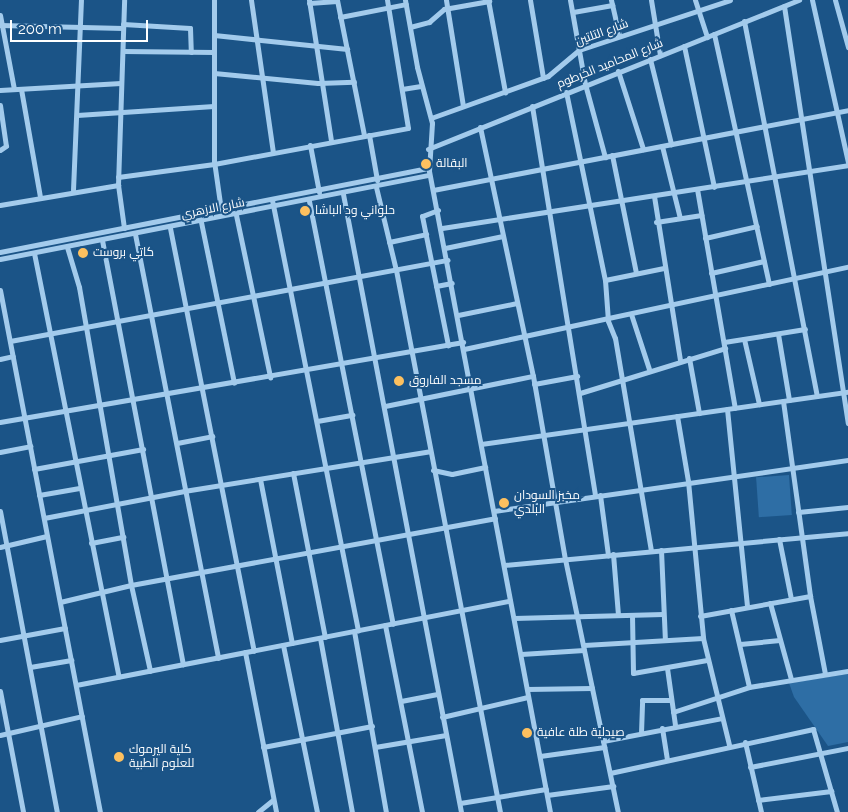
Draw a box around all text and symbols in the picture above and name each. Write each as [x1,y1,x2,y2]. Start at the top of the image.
scale bar [12,10,150,42]
street label: شارع التلتين [573,17,631,49]
text: 200 m [18,20,62,38]
street label: شارع المحاميد الخرطوم [555,36,665,92]
place label: البقالة [436,157,467,171]
marker: البقالة [420,158,432,170]
street label: شارع الازهري [180,196,246,222]
place label: حلواني ود الباشا [315,204,395,218]
marker: حلواني ود الباشا [299,205,311,217]
place label: كاتي بروست [93,246,154,260]
marker: كاتي بروست [77,247,89,259]
place label: مسجد الفاروق [409,374,482,388]
marker: مسجد الفاروق [393,375,405,387]
place label: مخبز السودان البلدي [514,489,580,517]
marker: مخبز السودان البلدي [498,497,510,509]
place label: صيدلية طلة عافية [537,726,625,740]
marker: صيدلية طلة عافية [521,727,533,739]
place label: كلية اليرموك للعلوم الطبية [129,743,194,771]
marker: كلية اليرموك للعلوم الطبية [113,751,125,763]

